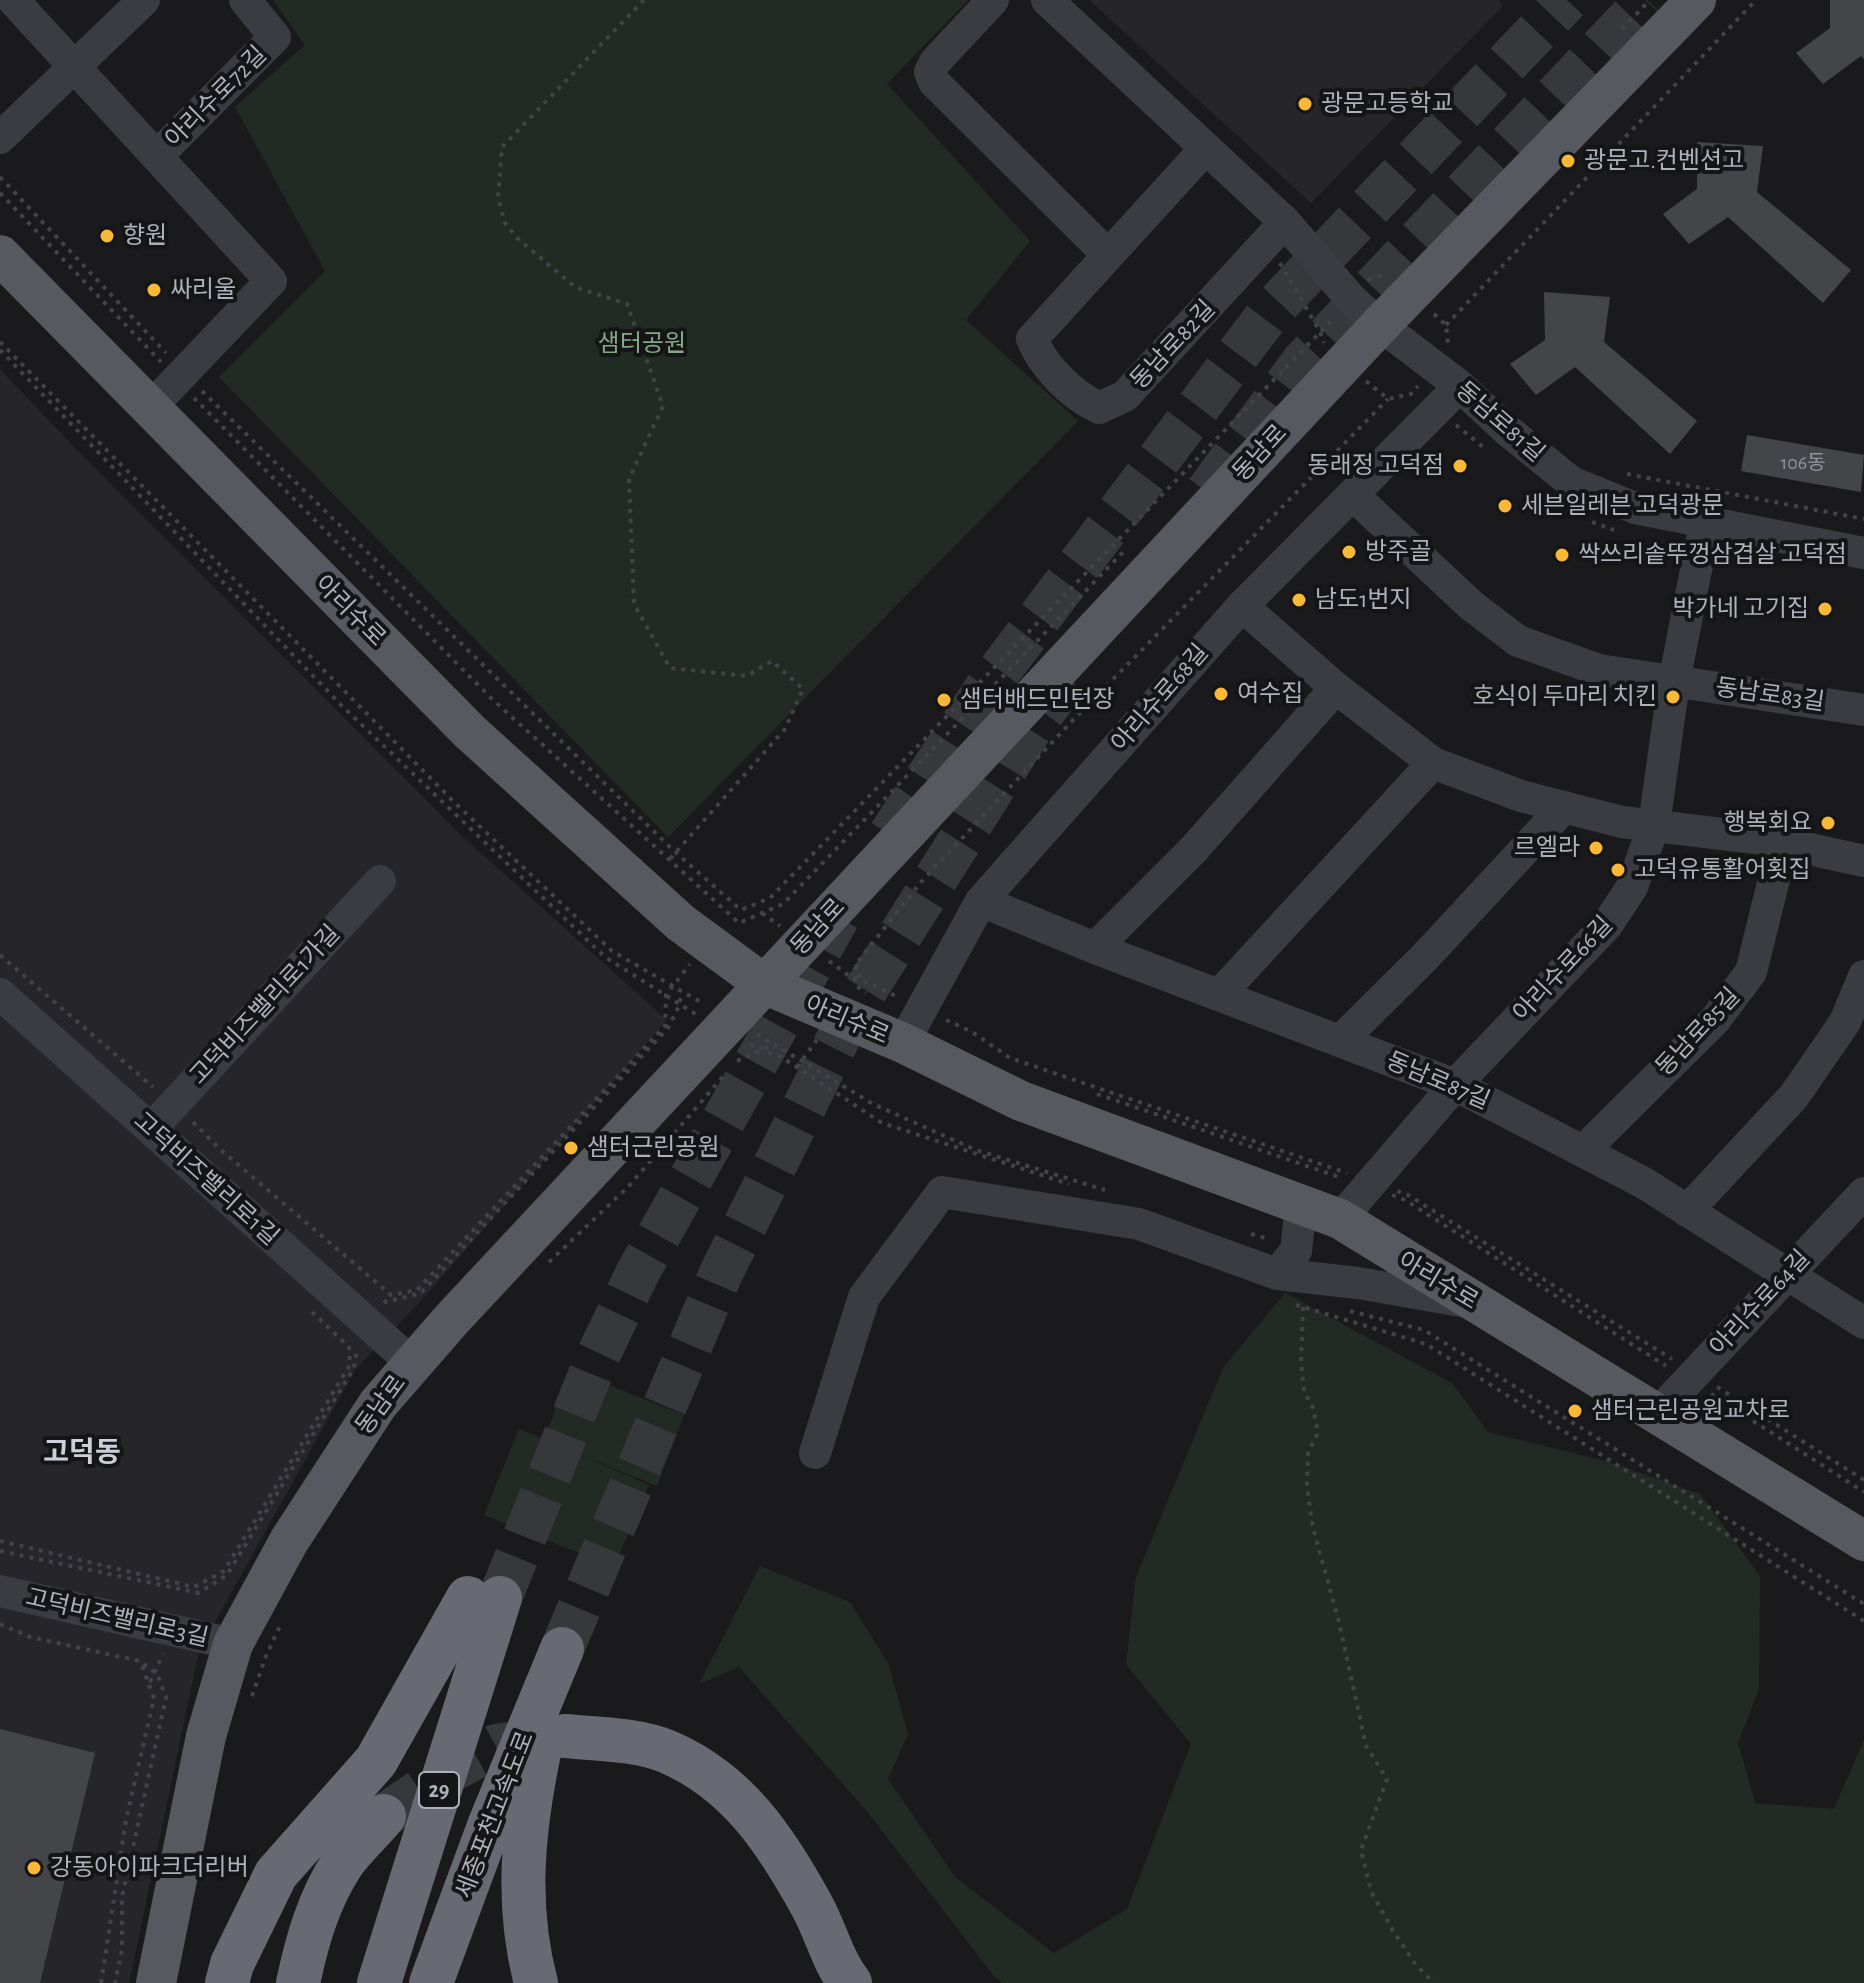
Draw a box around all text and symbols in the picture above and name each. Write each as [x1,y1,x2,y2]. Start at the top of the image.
street label: 아리수로72길 [159,40,273,154]
place label: 광문고등학교 [1321,90,1453,118]
marker: 광문고등학교 [1296,95,1314,113]
place label: 광문고.컨벤션고 [1584,147,1744,175]
marker: 광문고.컨벤션고 [1559,152,1577,170]
place label: 향원 [123,222,167,250]
marker: 향원 [98,227,116,245]
place label: 싸리울 [170,276,236,304]
marker: 싸리울 [145,281,163,299]
street label: 동남로82길 [1125,295,1221,395]
park label: 샘터공원 [598,330,686,358]
street label: 동남로81길 [1450,376,1550,468]
street label: 동남로 [1227,419,1293,487]
house number: 106동 [1780,451,1826,475]
place label: 동래정 고덕점 [1308,452,1444,480]
marker: 동래정 고덕점 [1451,457,1469,475]
place label: 세븐일레븐 고덕광문 [1521,492,1724,520]
marker: 세븐일레븐 고덕광문 [1496,497,1514,515]
place label: 방주골 [1365,538,1431,566]
place label: 싹쓰리솥뚜껑삼겹살 고덕점 [1578,541,1847,569]
marker: 방주골 [1340,543,1358,561]
marker: 싹쓰리솥뚜껑삼겹살 고덕점 [1553,546,1571,564]
street label: 아리수로 [309,570,391,652]
place label: 남도1번지 [1315,586,1412,614]
marker: 남도1번지 [1290,591,1308,609]
place label: 박가네 고기집 [1673,595,1809,623]
marker: 박가네 고기집 [1816,600,1834,618]
street label: 아리수로68길 [1105,638,1215,758]
street label: 동남로83길 [1714,673,1826,717]
place label: 여수집 [1237,680,1303,708]
place label: 호식이 두마리 치킨 [1472,683,1657,711]
marker: 여수집 [1212,685,1230,703]
place label: 샘터배드민턴장 [960,686,1115,714]
marker: 호식이 두마리 치킨 [1664,688,1682,706]
marker: 샘터배드민턴장 [935,691,953,709]
place label: 행복회요 [1724,809,1812,837]
marker: 행복회요 [1819,814,1837,832]
place label: 르엘라 [1514,834,1580,862]
marker: 르엘라 [1587,839,1605,857]
place label: 고덕유통활어횟집 [1634,856,1811,884]
marker: 고덕유통활어횟집 [1609,861,1627,879]
street label: 동남로 [785,893,851,961]
street label: 아리수로66길 [1507,911,1619,1027]
street label: 고덕비즈밸리로1가길 [184,919,346,1091]
street label: 동남로85길 [1650,982,1746,1082]
street label: 아리수로 [801,989,893,1051]
street label: 동남로87길 [1382,1046,1494,1116]
street label: 고덕비즈밸리로1길 [128,1106,284,1252]
place label: 샘터근린공원 [587,1134,719,1162]
marker: 샘터근린공원 [562,1139,580,1157]
street label: 아리수로64길 [1704,1244,1816,1362]
street label: 아리수로 [1393,1246,1483,1316]
street label: 동남로 [350,1370,412,1440]
place label: 샘터근린공원교차로 [1591,1397,1790,1425]
marker: 샘터근린공원교차로 [1566,1402,1584,1420]
district label: 고덕동 [43,1436,121,1470]
street label: 고덕비즈밸리로3길 [23,1583,211,1653]
street label: 세종포천고속도로 [450,1727,540,1903]
road number: 29 [419,1772,459,1808]
place label: 강동아이파크더리버 [50,1854,249,1882]
marker: 강동아이파크더리버 [25,1859,43,1877]

